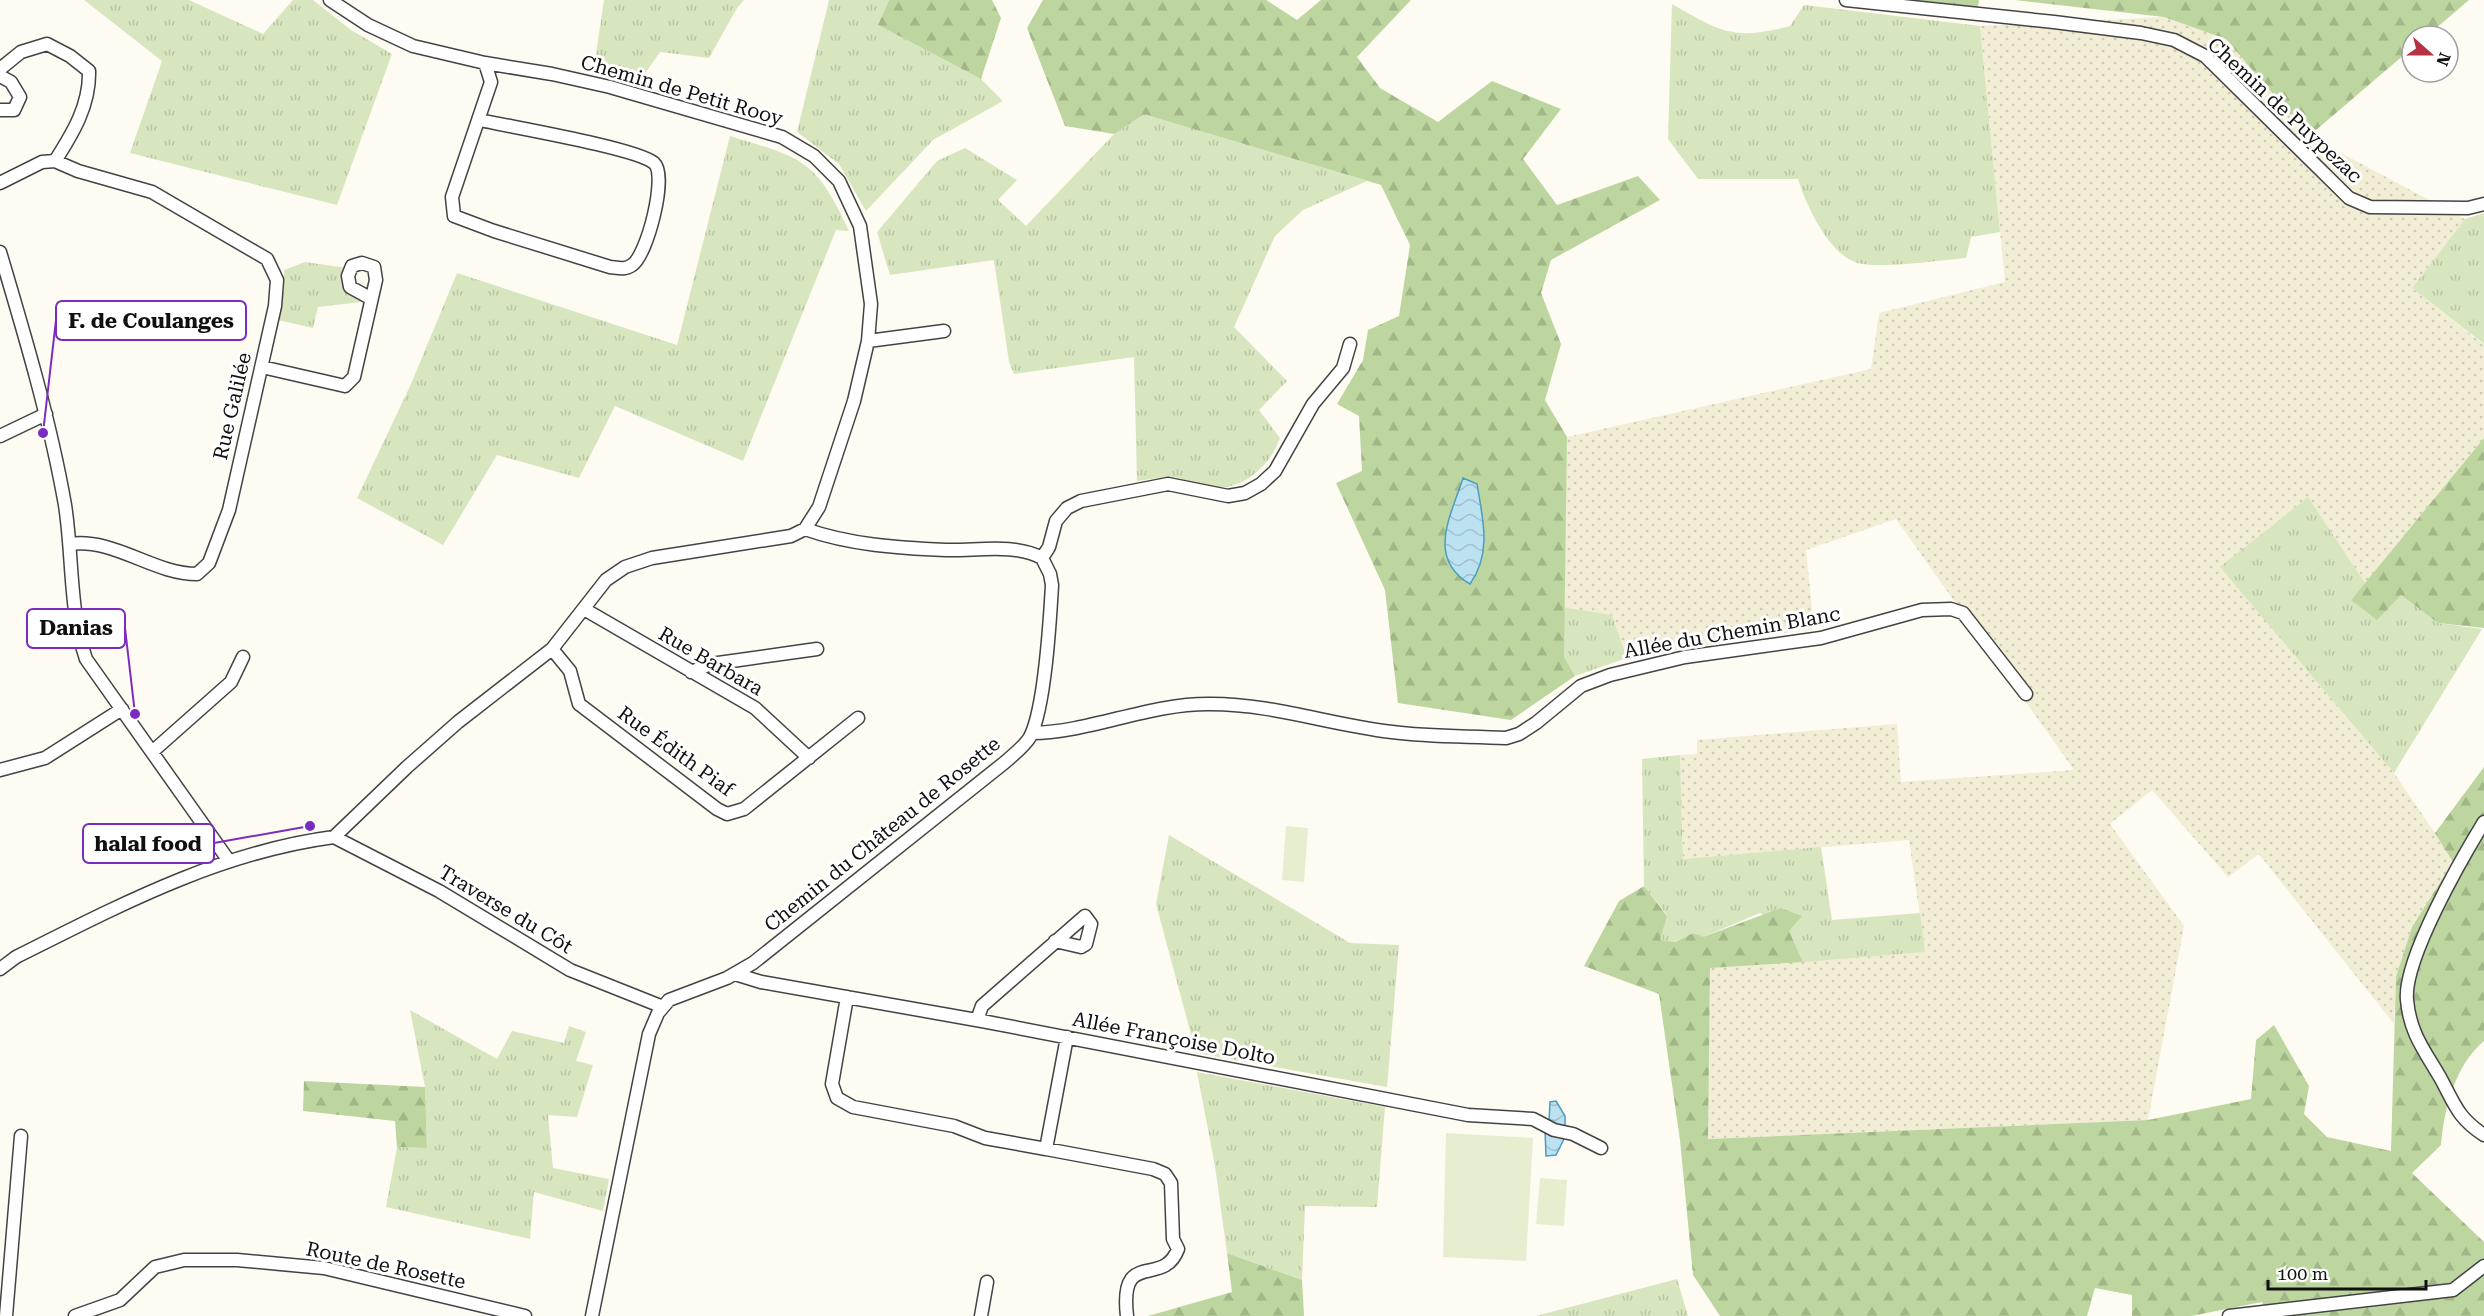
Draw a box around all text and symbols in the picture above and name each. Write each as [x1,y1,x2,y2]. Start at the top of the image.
north arrow [2400,24,2460,84]
street label: Chemin de Puypezac [2203,32,2367,188]
street label: Chemin de Petit Rooy [578,50,786,130]
text: N [2432,50,2455,68]
callout: F. de Coulanges [56,301,246,340]
text: F. de Coulanges [68,309,234,333]
street label: Rue Galilée [208,350,256,462]
street label: Allée du Chemin Blanc [1622,601,1842,663]
callout: Danias [27,609,125,648]
text: Danias [39,616,113,640]
street label: Rue Barbara [654,621,768,701]
street label: Rue Édith Piaf [613,701,740,802]
street label: Chemin du Château de Rosette [759,731,1005,937]
callout: halal food [83,824,214,863]
text: halal food [94,832,202,856]
street label: Traverse du Côt [435,860,578,959]
street label: Allée Françoise Dolto [1070,1007,1278,1069]
street label: Route de Rosette [304,1236,468,1294]
scale bar [2268,1253,2426,1291]
text: 100 m [2277,1263,2328,1284]

